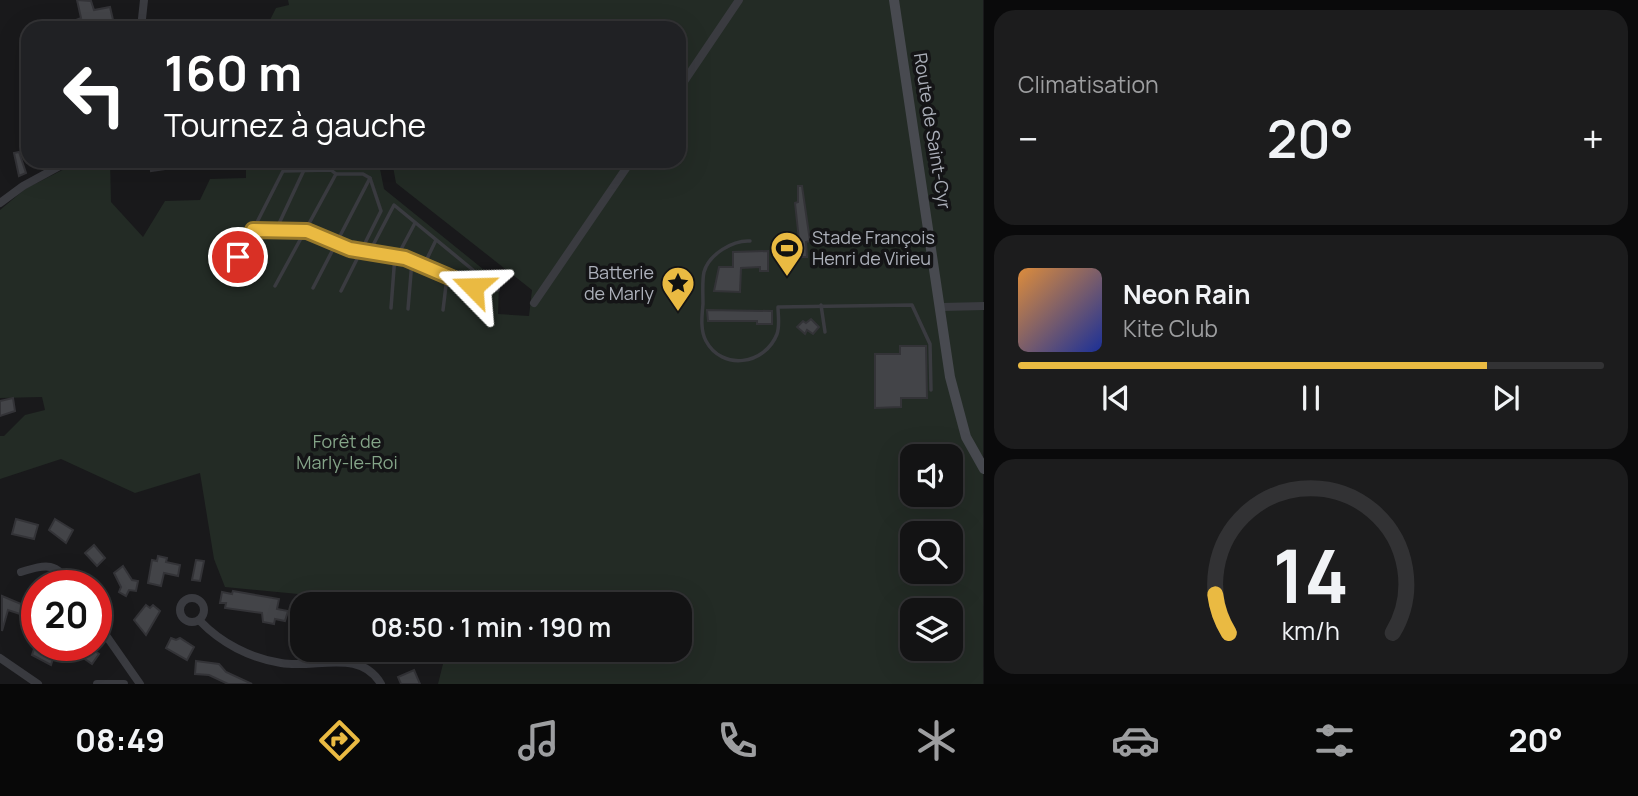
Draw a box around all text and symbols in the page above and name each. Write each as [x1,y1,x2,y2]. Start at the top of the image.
text: 160 m [164,39,302,106]
icon: left [49,49,140,140]
street label: Route de Saint-Cyr [909,51,957,211]
text: Climatisation [1018,68,1159,100]
text: Tournez à gauche [164,103,426,147]
text: 20° [1267,103,1354,174]
text: − [1018,112,1039,164]
text: + [1582,112,1604,164]
place label: Stade François Henri de Virieu [812,225,935,270]
pin [208,227,268,287]
sports icon: Stade François Henri de Virieu [768,229,806,278]
icon: arrive [219,238,257,276]
position arrow [436,250,510,324]
place label: Batterie de Marly [584,260,654,305]
place icon: Batterie de Marly [659,264,697,313]
text: Neon Rain [1123,276,1251,312]
text: Kite Club [1123,312,1218,344]
icon: previous [1097,379,1135,417]
icon: pause [1292,379,1330,417]
icon: next [1487,379,1525,417]
park label: Forêt de Marly-le-Roi [296,429,398,474]
map controls [900,444,963,661]
button: sound [900,444,963,507]
button: search [900,521,963,584]
text: 14 [1273,525,1349,625]
speed limit sign: 20 [21,570,112,661]
button: layers [900,598,963,661]
text: 08:50 · 1 min · 190 m [371,609,611,645]
text: km/h [1282,612,1340,647]
icon: directions [315,716,364,765]
icon: music [514,716,563,765]
icon: phone [713,716,762,765]
icon: climate [912,716,961,765]
icon: car [1111,716,1160,765]
icon: filters [1310,716,1359,765]
text: 08:49 [75,718,165,762]
text: 20° [1508,718,1563,762]

